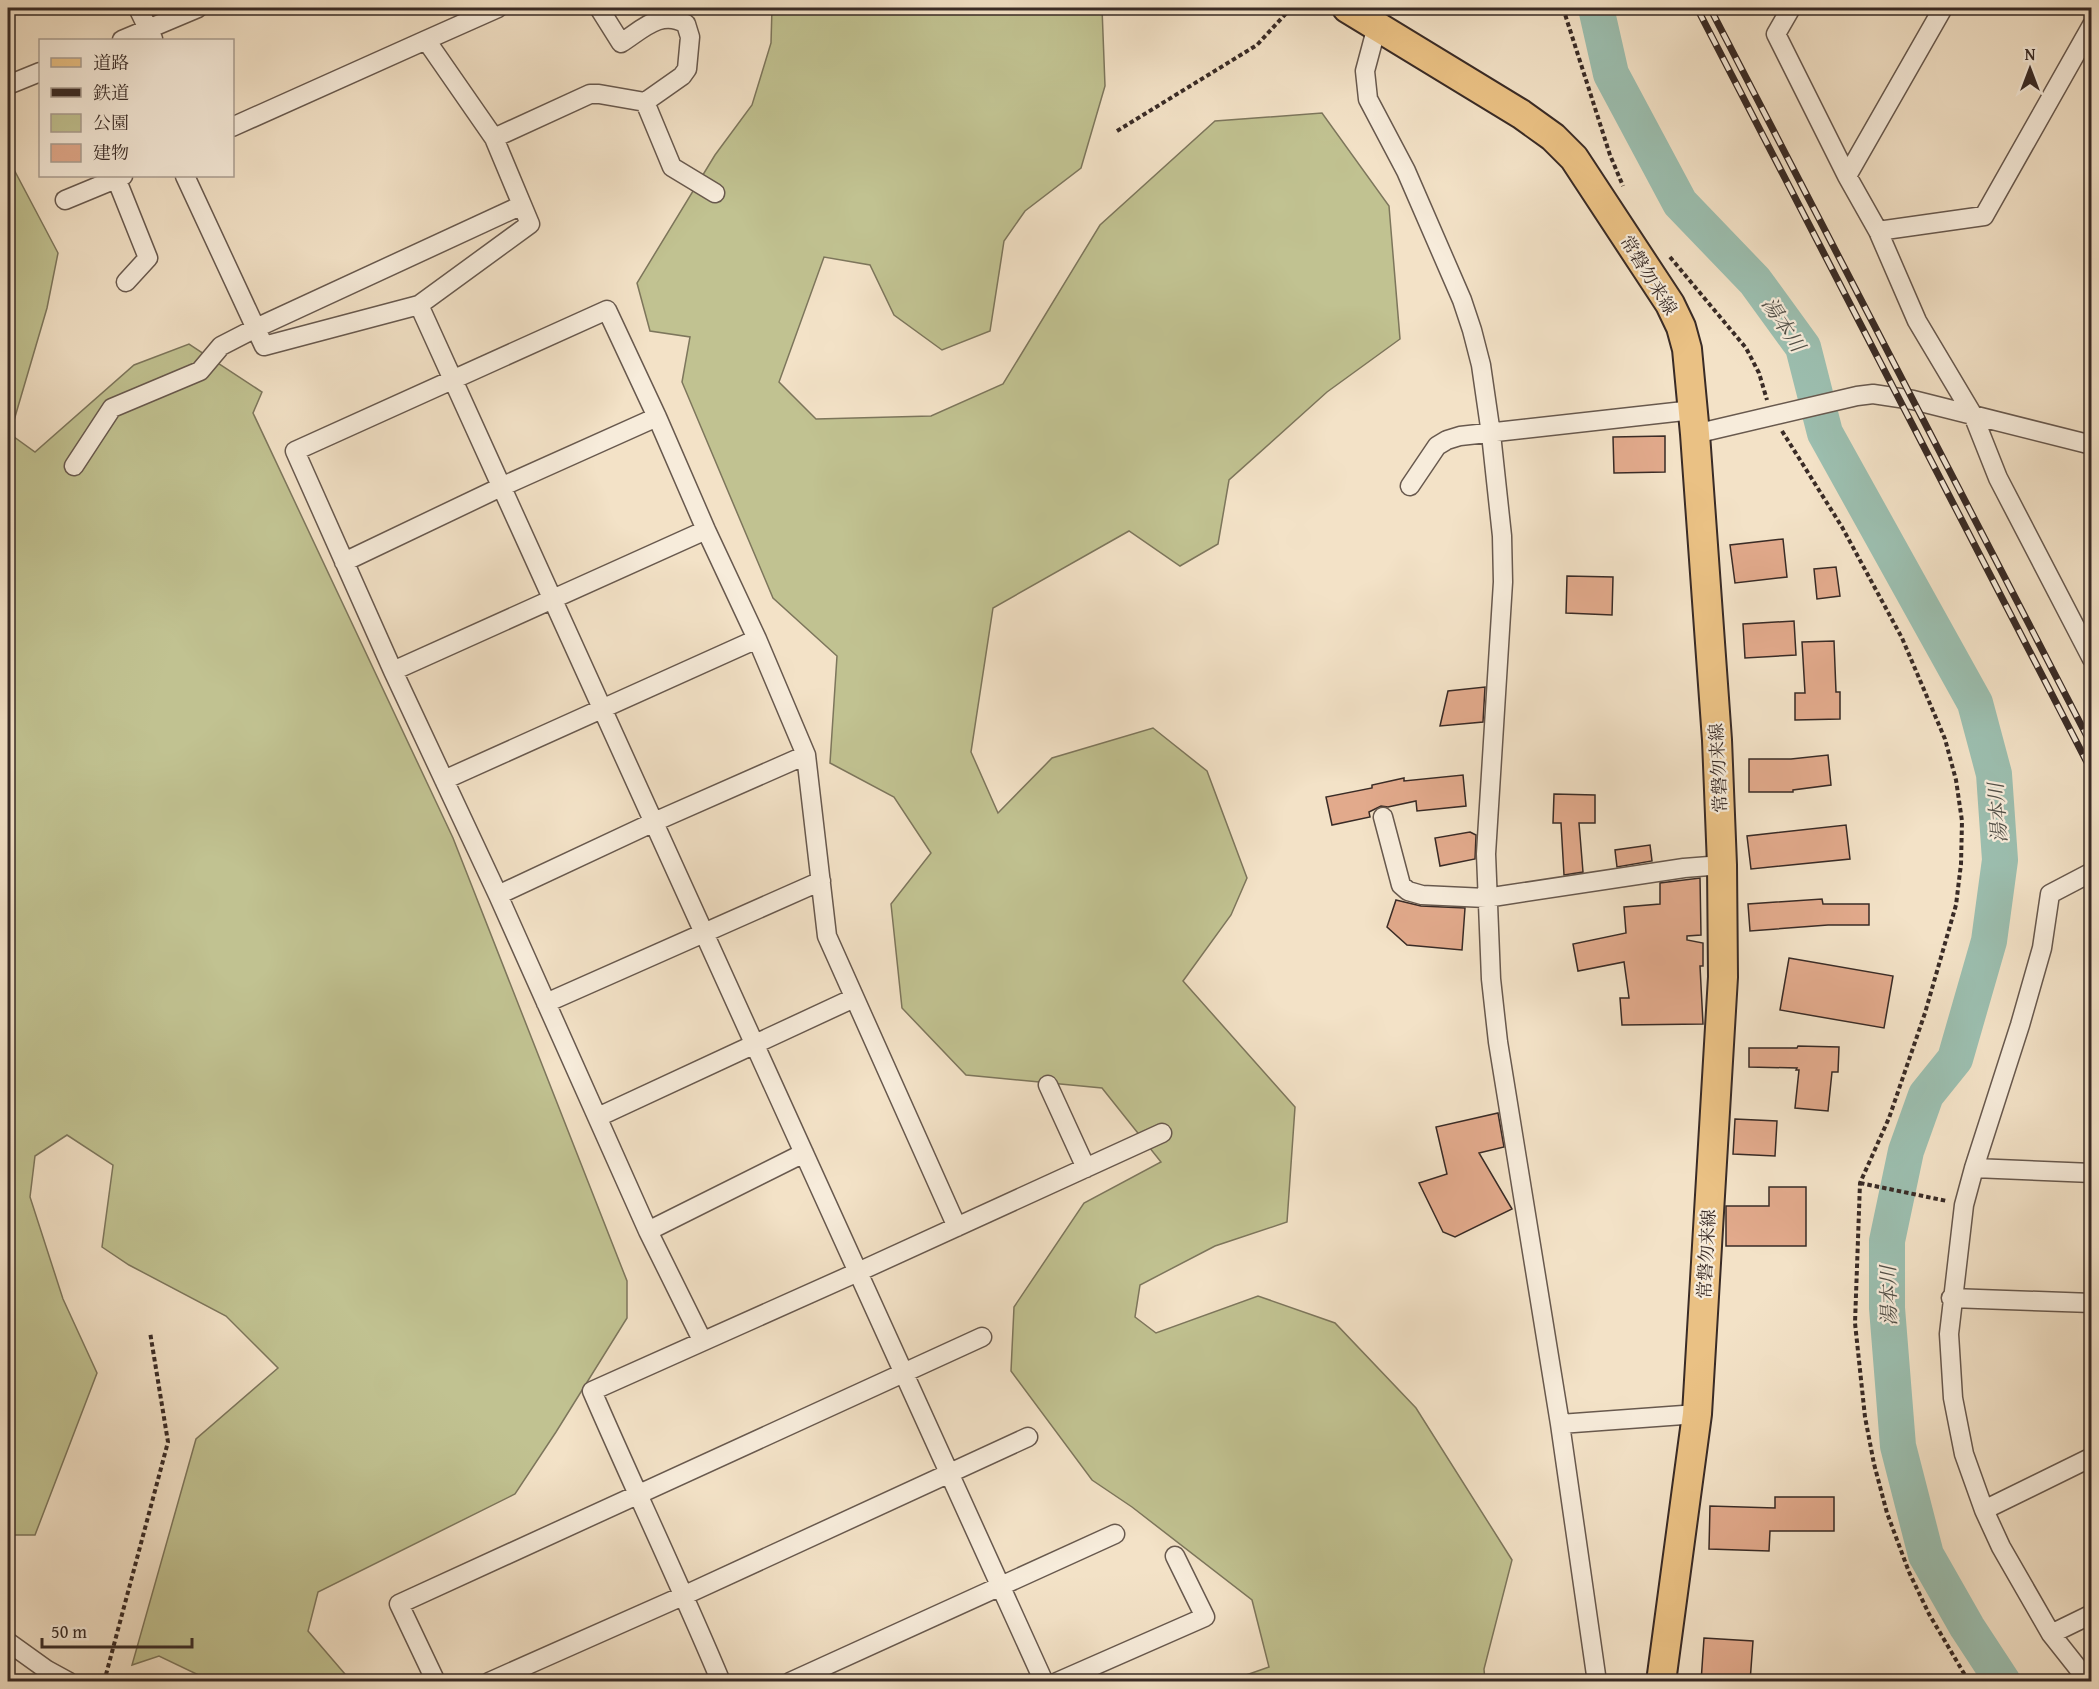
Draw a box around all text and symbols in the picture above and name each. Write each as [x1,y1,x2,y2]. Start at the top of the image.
legend [39,39,234,177]
north arrow [2000,39,2060,99]
text: N [2025,42,2036,66]
text: 道路 [93,49,129,76]
text: 鉄道 [93,79,129,106]
text: 公園 [93,109,129,136]
text: 建物 [93,139,129,166]
street label: 常磐勿来線 [1614,230,1684,320]
water label: 湯本川 [1756,291,1814,359]
street label: 常磐勿来線 [1702,722,1734,814]
water label: 湯本川 [1980,780,2014,844]
street label: 常磐勿来線 [1690,1208,1722,1300]
water label: 湯本川 [1873,1264,1903,1326]
scale bar [42,1611,192,1649]
text: 50 m [51,1618,87,1645]

